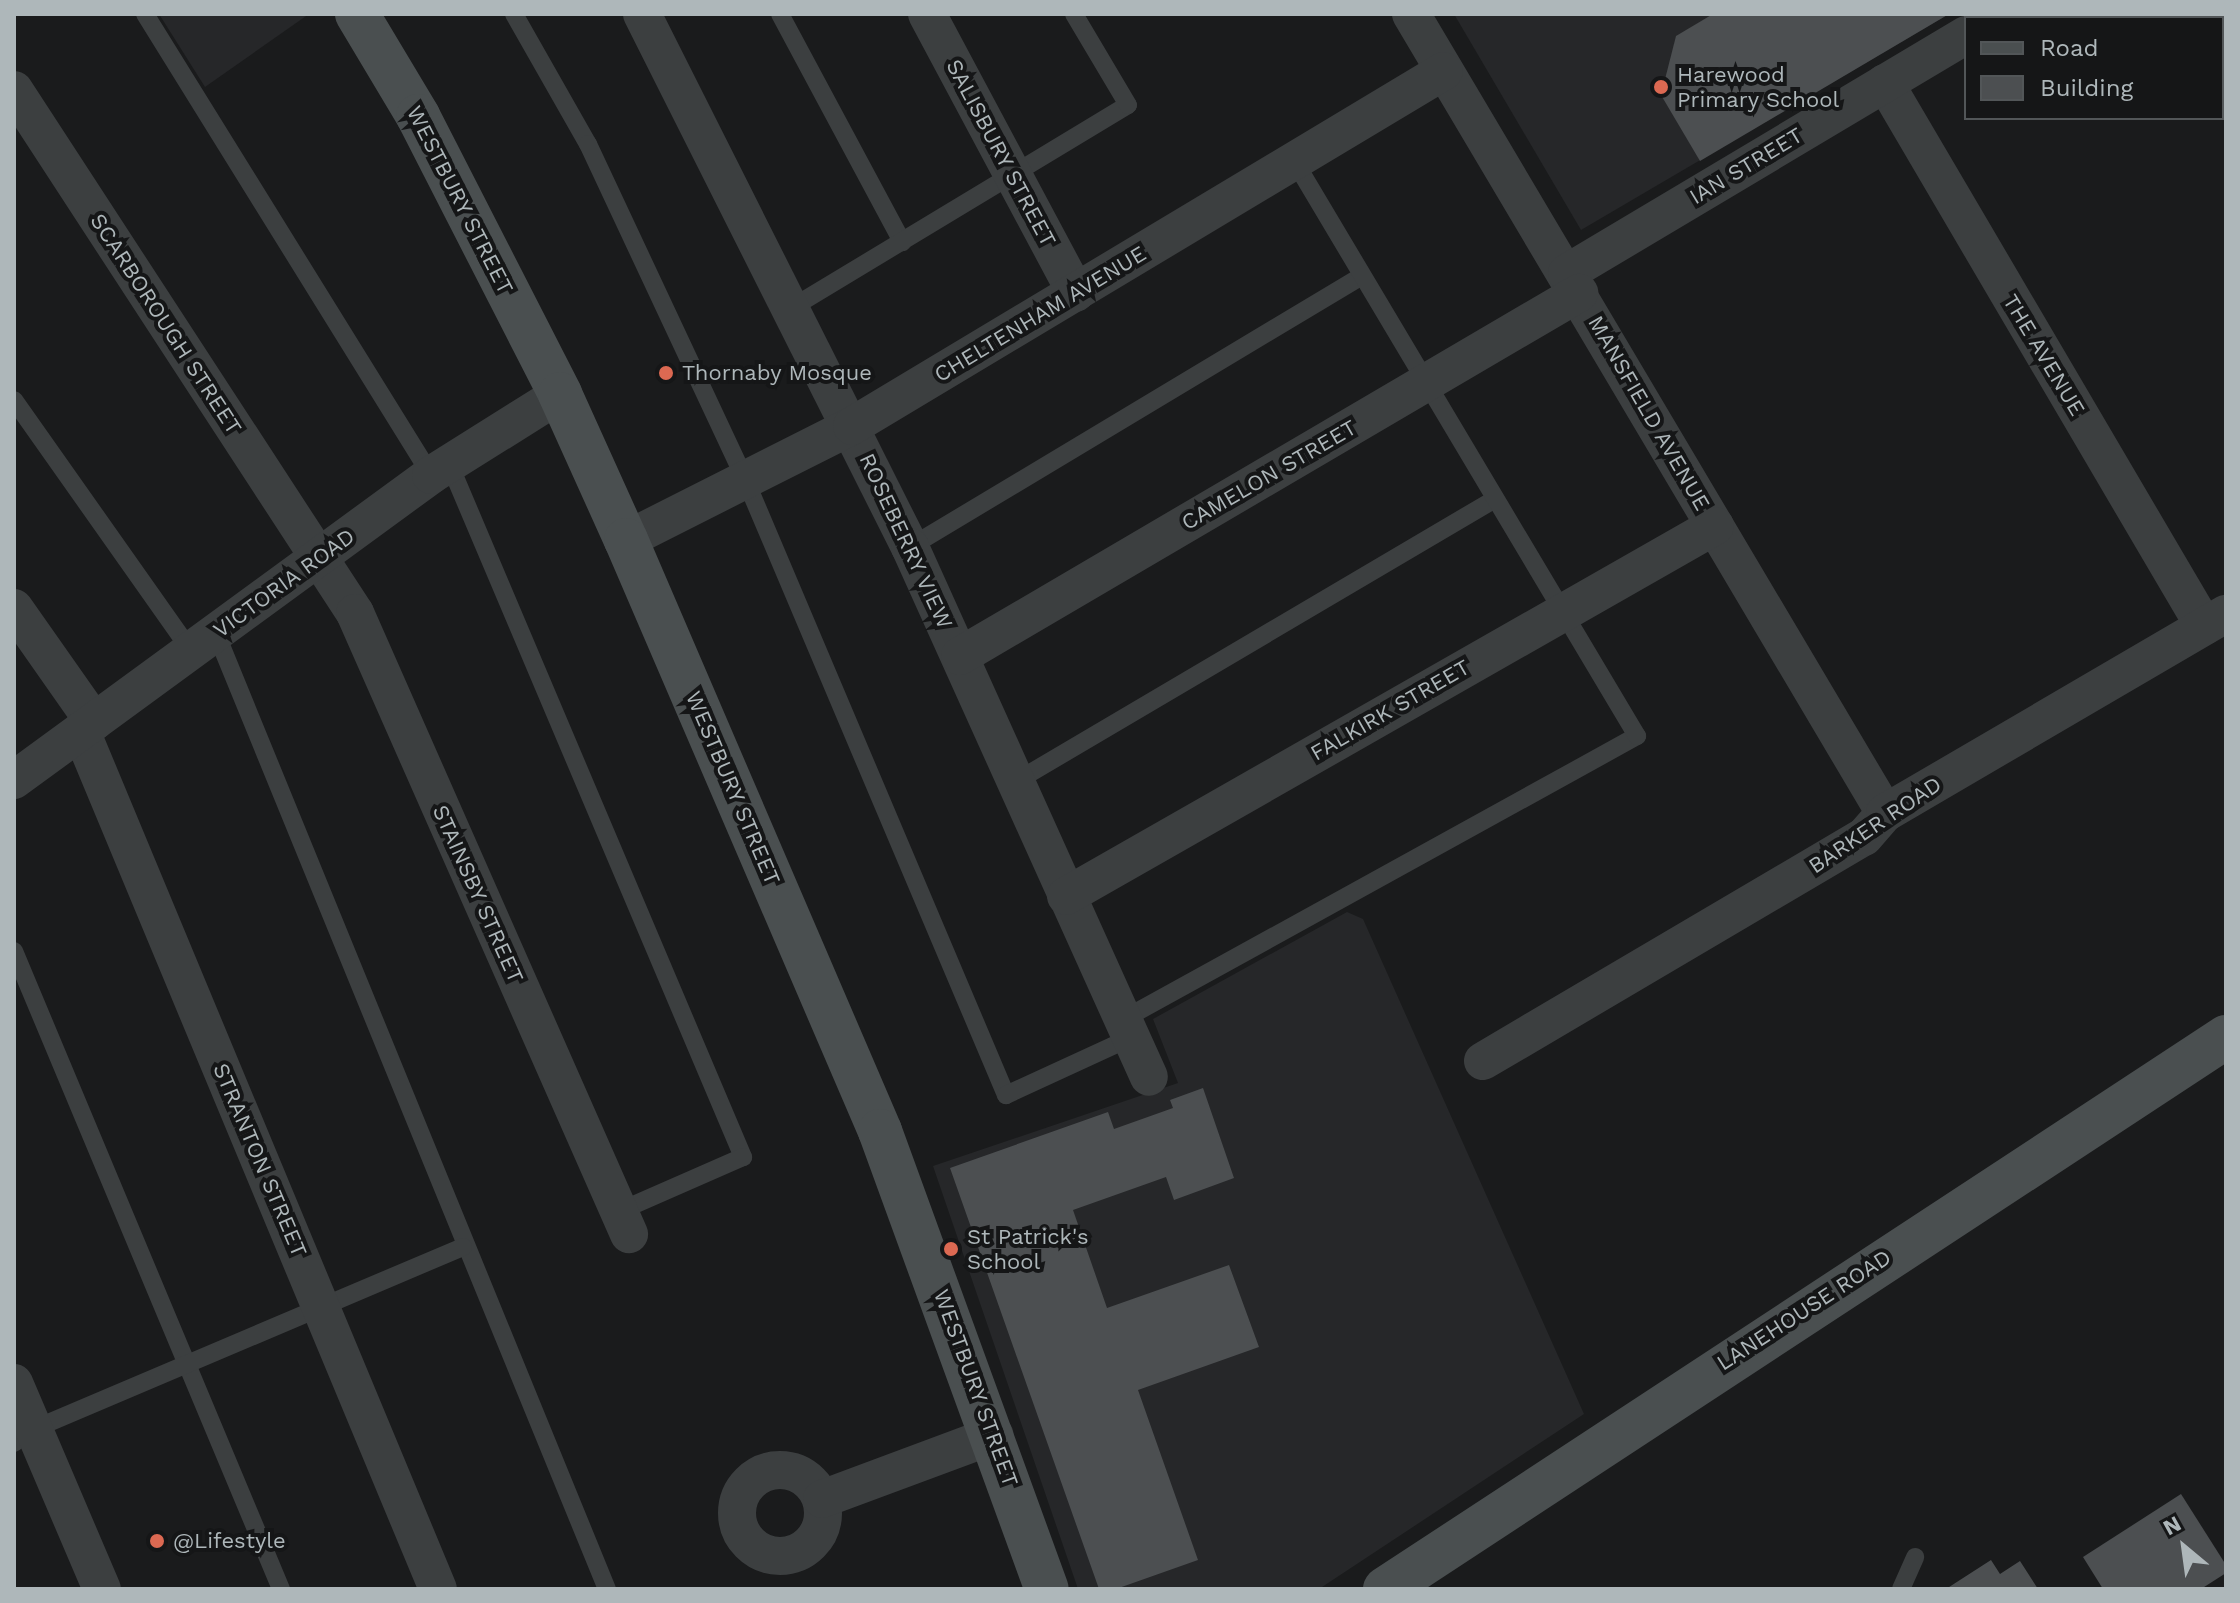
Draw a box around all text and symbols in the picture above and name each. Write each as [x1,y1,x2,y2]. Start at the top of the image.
legend [1964,16,2224,120]
text: Road [2040,34,2099,62]
street label: SALISBURY STREET [940,54,1062,252]
place label: Harewood Primary School [1677,61,1840,112]
text: Building [2040,74,2133,102]
marker: Harewood Primary School [1652,78,1670,96]
street label: WESTBURY STREET [401,101,519,299]
street label: IAN STREET [1685,122,1807,210]
street label: SCARBOROUGH STREET [85,209,247,439]
street label: CHELTENHAM AVENUE [929,240,1151,388]
street label: THE AVENUE [1997,289,2091,421]
street label: MANSFIELD AVENUE [1582,311,1716,515]
place label: Thornaby Mosque [682,360,872,386]
marker: Thornaby Mosque [657,364,675,382]
street label: CAMELON STREET [1177,414,1361,536]
street label: ROSEBERRY VIEW [853,448,959,634]
street label: VICTORIA ROAD [208,523,360,643]
street label: FALKIRK STREET [1306,654,1474,766]
street label: WESTBURY STREET [680,687,786,889]
street label: BARKER ROAD [1803,771,1947,879]
street label: STAINSBY STREET [427,801,529,987]
street label: STRANTON STREET [207,1059,313,1261]
place label: St Patrick's School [967,1223,1089,1274]
marker: St Patrick's School [942,1240,960,1258]
street label: LANEHOUSE ROAD [1712,1244,1896,1376]
street label: WESTBURY STREET [928,1285,1024,1491]
north arrow [2144,1507,2224,1587]
text: N [2159,1511,2185,1540]
place label: @Lifestyle [173,1528,286,1554]
marker: @Lifestyle [148,1532,166,1550]

